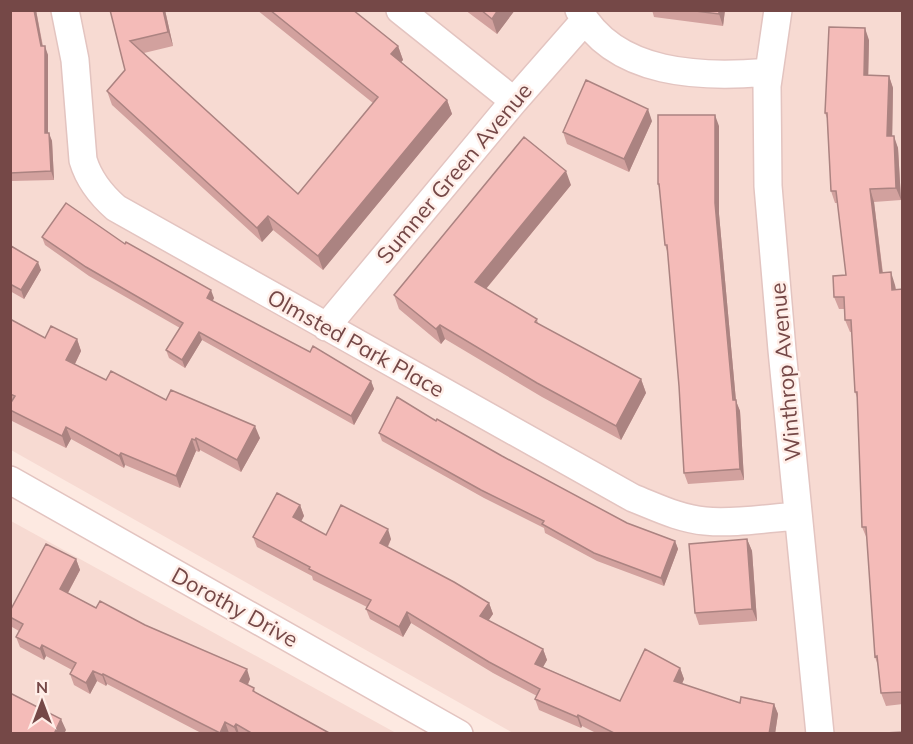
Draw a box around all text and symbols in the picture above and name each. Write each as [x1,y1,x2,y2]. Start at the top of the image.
street label: Sumner Green Avenue [370,77,538,269]
street label: Winthrop Avenue [763,282,807,462]
street label: Olmsted Park Place [262,283,450,403]
street label: Dorothy Drive [167,561,303,653]
north arrow [12,672,72,732]
text: N [36,677,48,697]

